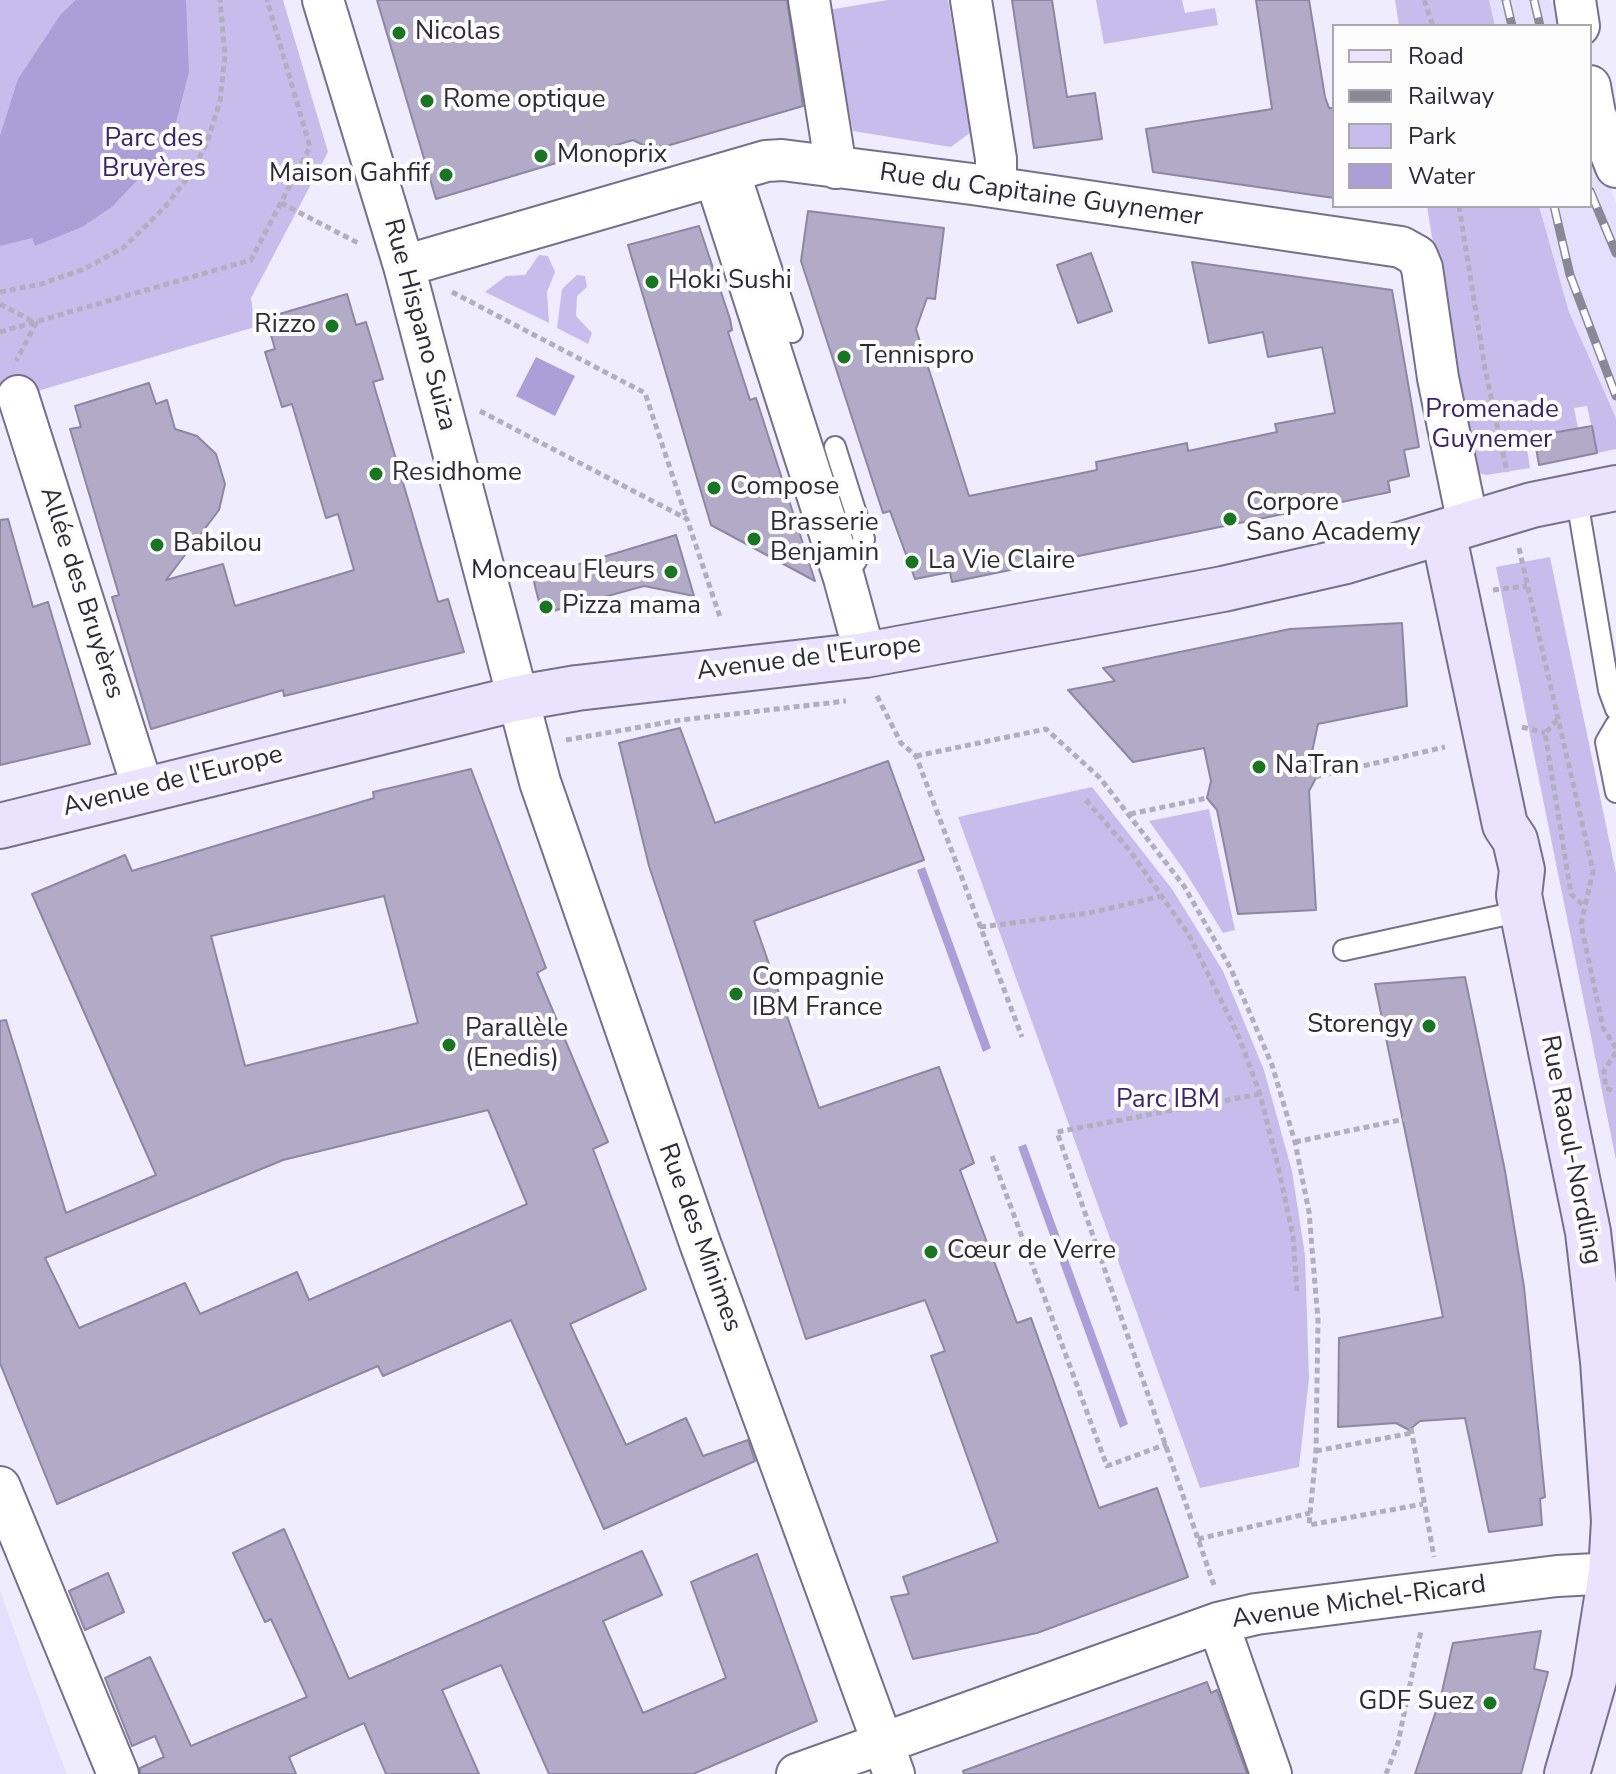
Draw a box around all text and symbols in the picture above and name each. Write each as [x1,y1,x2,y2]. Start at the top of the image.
place label: Nicolas [415,17,500,49]
marker: Nicolas [390,24,408,42]
legend [1332,24,1592,208]
text: Road [1408,40,1464,72]
text: Railway [1408,80,1494,112]
place label: Rome optique [443,85,606,117]
marker: Rome optique [418,92,436,110]
text: Park [1408,120,1456,152]
park label: Parc des Bruyères [102,124,206,186]
place label: Monoprix [557,140,667,172]
marker: Monoprix [532,147,550,165]
street label: Rue du Capitaine Guynemer [877,158,1205,234]
place label: Maison Gahfif [269,159,430,191]
text: Water [1408,160,1475,192]
marker: Maison Gahfif [437,166,455,184]
street label: Rue Hispano Suiza [376,216,462,434]
place label: Hoki Sushi [668,266,792,298]
marker: Hoki Sushi [643,273,661,291]
place label: Rizzo [254,310,316,342]
marker: Rizzo [323,317,341,335]
place label: Tennispro [860,341,974,373]
marker: Tennispro [835,348,853,366]
park label: Promenade Guynemer [1425,395,1559,456]
place label: Residhome [392,458,522,490]
marker: Residhome [367,465,385,483]
place label: Compose [730,472,839,504]
marker: Compose [705,479,723,497]
street label: Allée des Bruyères [32,483,130,703]
place label: Corpore Sano Academy [1246,488,1421,550]
place label: Brasserie Benjamin [770,508,879,570]
marker: Corpore Sano Academy [1221,510,1239,528]
place label: Babilou [173,529,262,561]
marker: Brasserie Benjamin [745,530,763,548]
marker: Babilou [148,536,166,554]
place label: La Vie Claire [928,546,1075,578]
marker: La Vie Claire [903,553,921,571]
place label: Monceau Fleurs [471,556,655,588]
marker: Monceau Fleurs [662,563,680,581]
place label: Pizza mama [562,591,701,623]
marker: Pizza mama [537,598,555,616]
street label: Avenue de l'Europe [695,630,923,688]
street label: Avenue de l'Europe [60,740,286,824]
place label: NaTran [1275,751,1359,783]
marker: NaTran [1250,758,1268,776]
place label: Compagnie IBM France [752,963,884,1024]
marker: Compagnie IBM France [727,985,745,1003]
place label: Storengy [1307,1010,1413,1042]
place label: Parallèle (Enedis) [465,1014,568,1076]
marker: Storengy [1420,1017,1438,1035]
street label: Rue Raoul-Nordling [1532,1033,1608,1267]
marker: Parallèle (Enedis) [440,1036,458,1054]
park label: Parc IBM [1116,1085,1220,1117]
street label: Rue des Minimes [650,1139,748,1337]
place label: Cœur de Verre [947,1236,1116,1268]
marker: Cœur de Verre [922,1243,940,1261]
street label: Avenue Michel-Ricard [1230,1570,1488,1636]
place label: GDF Suez [1359,1687,1474,1719]
marker: GDF Suez [1481,1694,1499,1712]

